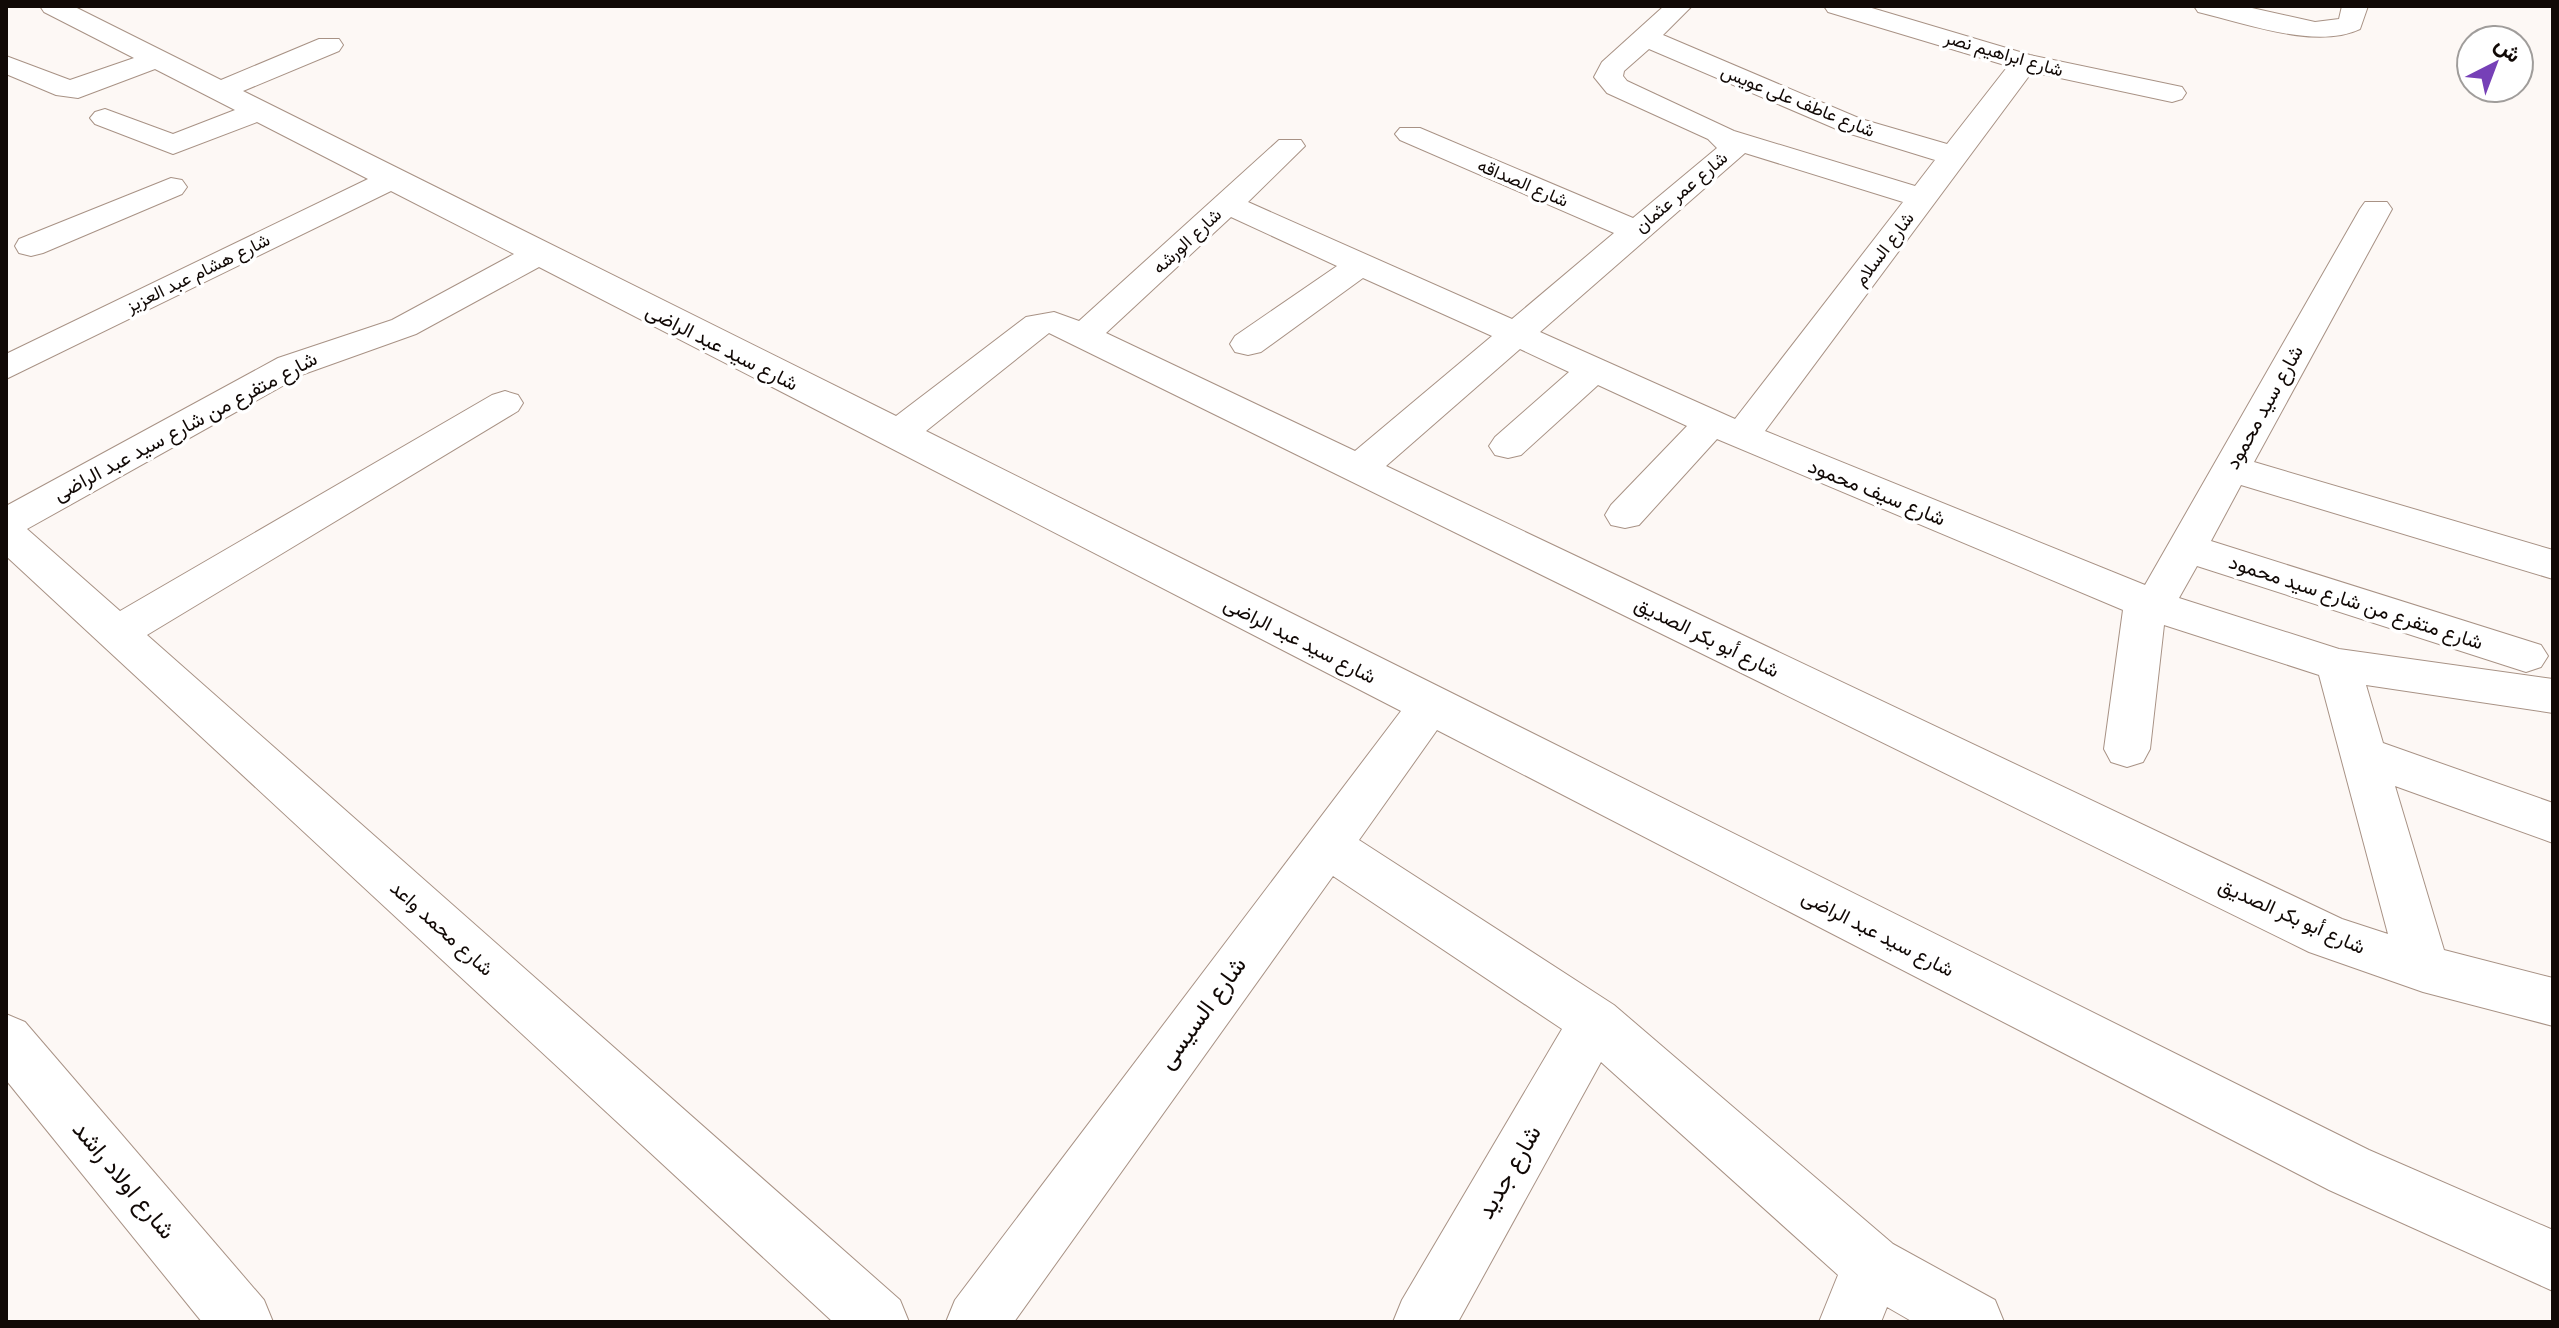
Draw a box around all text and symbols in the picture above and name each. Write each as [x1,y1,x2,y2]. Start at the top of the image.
north arrow [2455,24,2535,104]
street label: شارع ابراهيم نصر [1941,26,2066,82]
text: ش [2489,31,2527,68]
street label: شارع عاطف على عويس [1718,60,1878,143]
street label: شارع عمر عثمان [1630,147,1733,238]
street label: شارع الصداقه [1474,154,1572,213]
street label: شارع الورشه [1148,204,1227,279]
street label: شارع السلام [1849,208,1920,291]
street label: شارع هشام عبد العزيز [122,229,274,319]
street label: شارع سيد عبد الراضى [641,298,802,398]
street label: شارع سيد محمود [2220,341,2310,474]
street label: شارع متفرع من شارع سيد عبد الراضى [49,346,322,508]
street label: شارع سيف محمود [1804,454,1949,532]
street label: شارع متفرع من شارع سيد محمود [2225,550,2486,656]
street label: شارع سيد عبد الراضى [1219,591,1380,691]
street label: شارع أبو بكر الصديق [1630,592,1783,684]
street label: شارع أبو بكر الصديق [2214,873,2369,961]
street label: شارع محمد واعد [384,875,499,982]
street label: شارع سيد عبد الراضى [1797,884,1958,984]
street label: شارع السيسى [1151,951,1254,1076]
street label: شارع اولاد راشد [65,1115,182,1246]
street label: شارع جديد [1470,1120,1549,1225]

